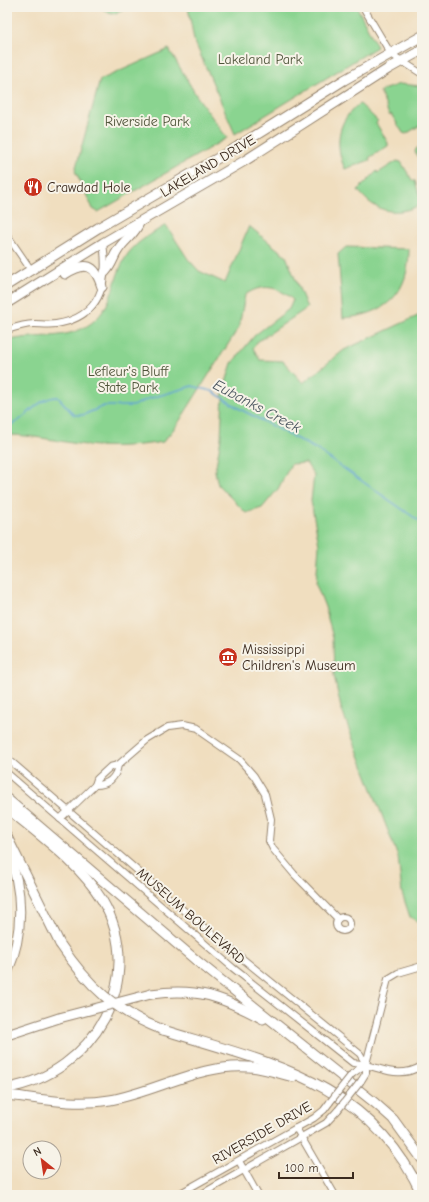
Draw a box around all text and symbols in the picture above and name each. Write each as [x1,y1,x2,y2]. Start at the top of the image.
park label: Lakeland Park [218,51,302,68]
park label: Riverside Park [105,113,190,130]
street label: LAKELAND DRIVE [157,131,259,201]
restaurant icon: Crawdad Hole [22,176,44,198]
place label: Crawdad Hole [47,179,131,196]
park label: Lefleur's Bluff State Park [88,363,169,396]
water label: Eubanks Creek [210,375,305,437]
place label: Mississippi Children's Museum [242,641,355,674]
museum icon: Mississippi Children's Museum [217,646,239,668]
street label: MUSEUM BOULEVARD [133,864,249,968]
street label: RIVERSIDE DRIVE [209,1098,315,1168]
north arrow [22,1140,62,1180]
text: N [31,1144,44,1159]
scale bar [279,1154,353,1180]
text: 100 m [285,1161,318,1175]

